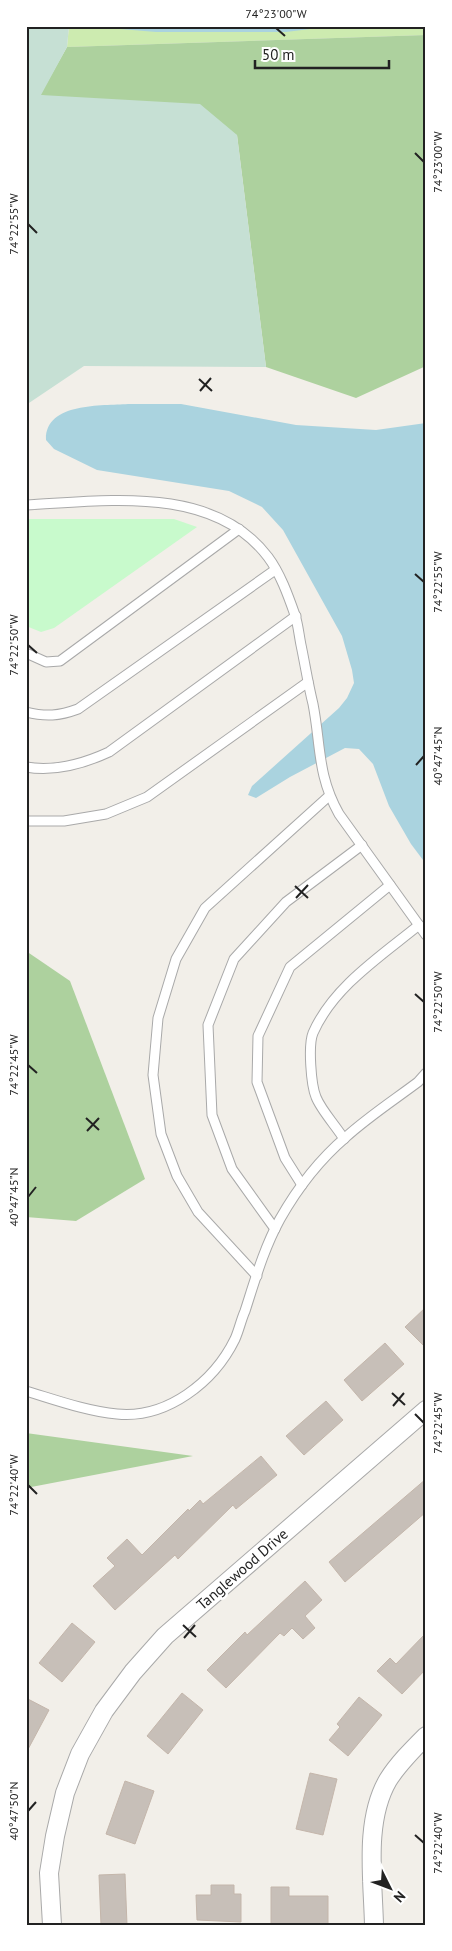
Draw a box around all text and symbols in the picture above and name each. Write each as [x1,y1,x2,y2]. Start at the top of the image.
text: 74°23'00"W [245,6,307,21]
scale bar [255,38,388,70]
text: 50 m [262,45,295,64]
text: 74°23'00"W [430,131,445,193]
text: 74°22'55"W [6,193,21,255]
text: 74°22'55"W [430,551,445,613]
text: 74°22'50"W [6,614,21,676]
text: 40°47'45"N [430,726,445,786]
text: 74°22'50"W [430,971,445,1033]
text: 74°22'45"W [6,1034,21,1096]
text: 40°47'45"N [6,1167,21,1227]
text: 74°22'45"W [430,1392,445,1454]
text: 74°22'40"W [6,1454,21,1516]
street label: Tanglewood Drive [192,1524,292,1614]
text: 40°47'50"N [6,1781,21,1841]
text: 74°22'40"W [430,1812,445,1874]
north arrow [364,1864,414,1914]
text: N [390,1887,409,1906]

